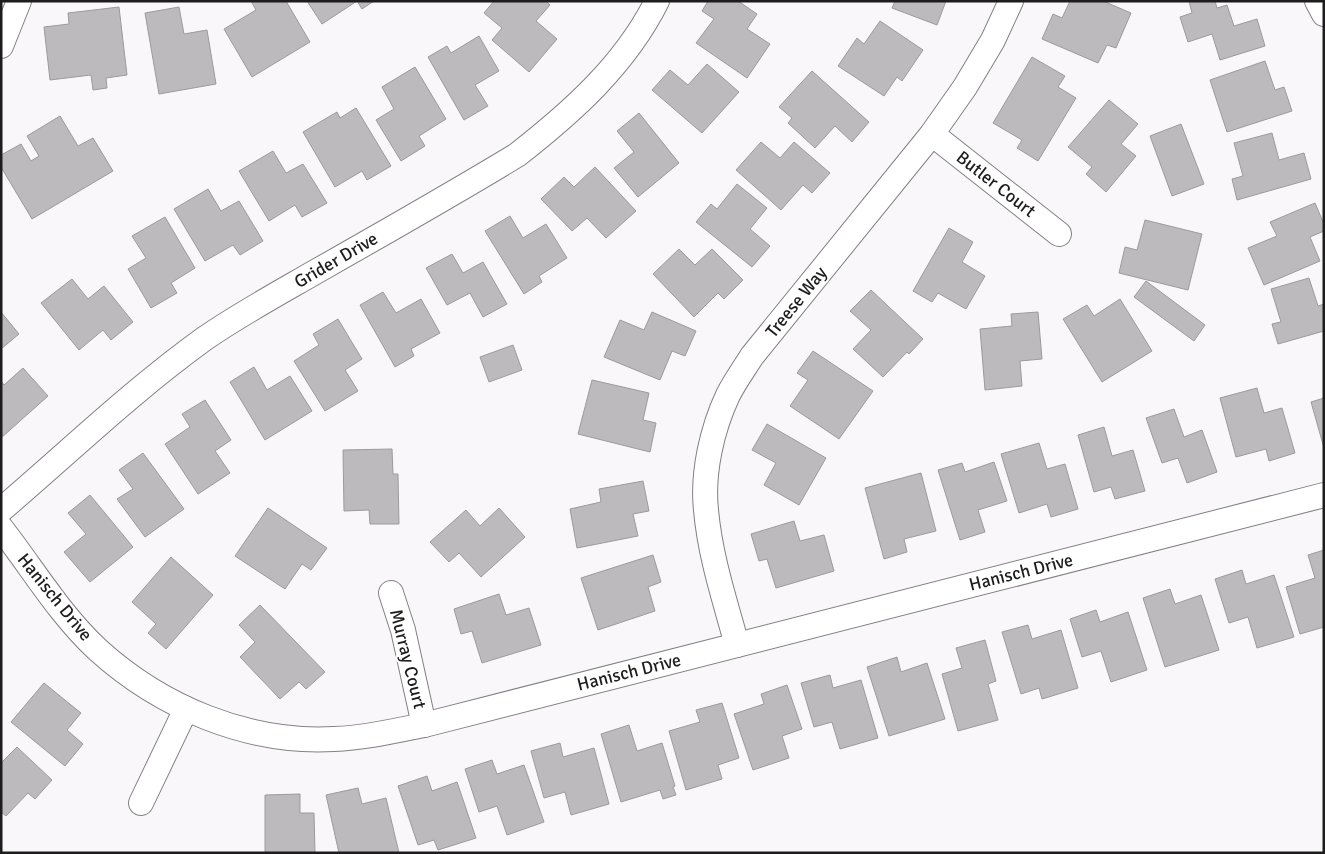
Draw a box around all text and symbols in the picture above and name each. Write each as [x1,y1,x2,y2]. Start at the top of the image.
street label: Butler Court [952,146,1040,222]
street label: Grider Drive [290,227,382,293]
street label: Treese Way [761,262,832,342]
street label: Hanisch Drive [967,548,1075,596]
street label: Hanisch Drive [13,549,97,645]
street label: Murray Court [385,607,431,711]
street label: Hanisch Drive [575,648,683,696]

